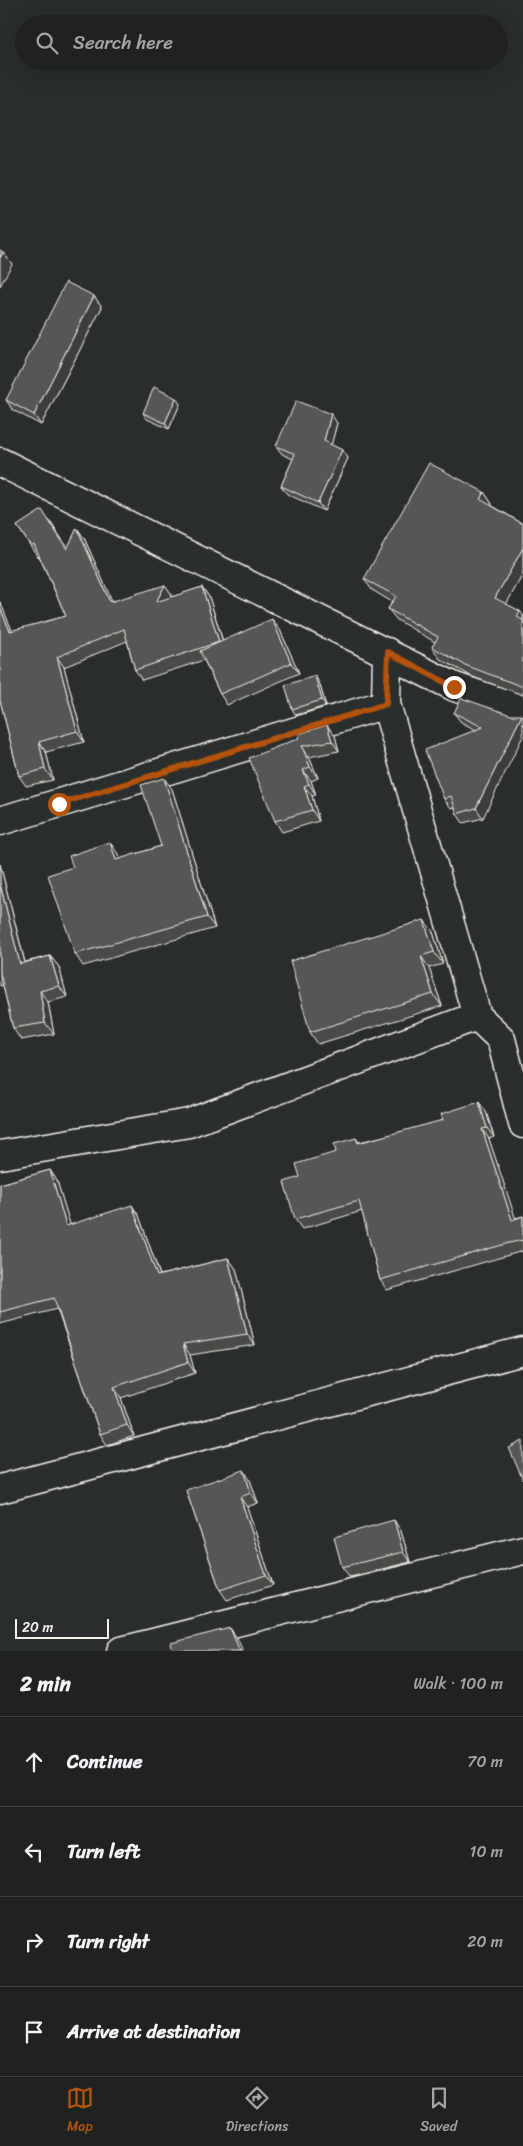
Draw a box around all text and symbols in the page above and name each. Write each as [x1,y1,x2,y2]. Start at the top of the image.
search box [15,15,508,70]
text: Search here [73,26,173,59]
icon: search [33,29,61,57]
route end [443,676,466,699]
route start [48,793,71,816]
text: 20 m [22,1615,53,1640]
scale bar [15,1616,109,1639]
text: 2 min [20,1665,71,1703]
text: Walk · 100 m [413,1669,503,1698]
text: Continue [67,1745,143,1778]
text: 70 m [467,1747,503,1776]
icon: ahead [20,1748,48,1776]
text: Turn left [67,1835,140,1868]
text: 10 m [470,1837,503,1866]
icon: left [20,1838,48,1866]
text: Turn right [67,1925,149,1958]
text: 20 m [467,1927,503,1956]
icon: right [20,1928,48,1956]
text: Arrive at destination [67,2015,240,2048]
icon: arrive [20,2018,48,2046]
tab: Map [66,2084,94,2139]
tab: Directions [226,2084,288,2139]
tab: Saved [420,2084,457,2139]

